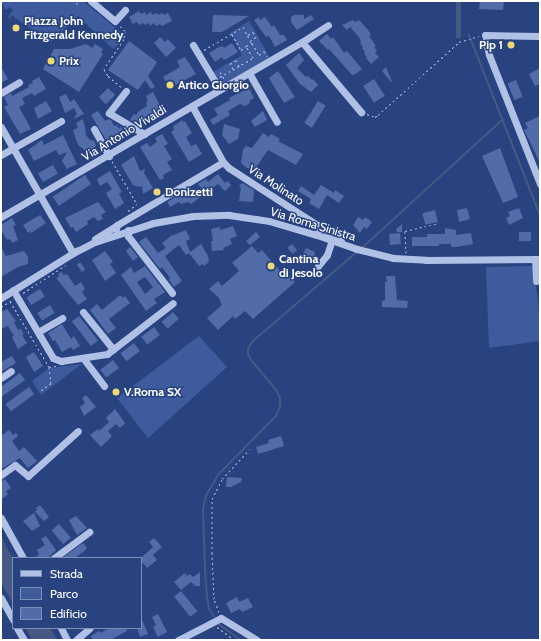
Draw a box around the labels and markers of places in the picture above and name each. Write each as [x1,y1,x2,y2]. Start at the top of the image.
place label: Piazza John Fitzgerald Kennedy [24,14,123,42]
marker: Piazza John Fitzgerald Kennedy [11,23,21,33]
place label: Pip 1 [479,38,503,52]
marker: Pip 1 [506,40,516,50]
place label: Prix [59,54,79,68]
marker: Prix [46,56,56,66]
place label: Artico Giorgio [178,78,249,92]
marker: Artico Giorgio [165,80,175,90]
place label: Donizetti [165,185,213,199]
marker: Donizetti [152,187,162,197]
place label: Cantina di Jesolo [279,252,323,280]
marker: Cantina di Jesolo [266,261,276,271]
place label: V.Roma SX [124,385,181,399]
marker: V.Roma SX [111,387,121,397]

